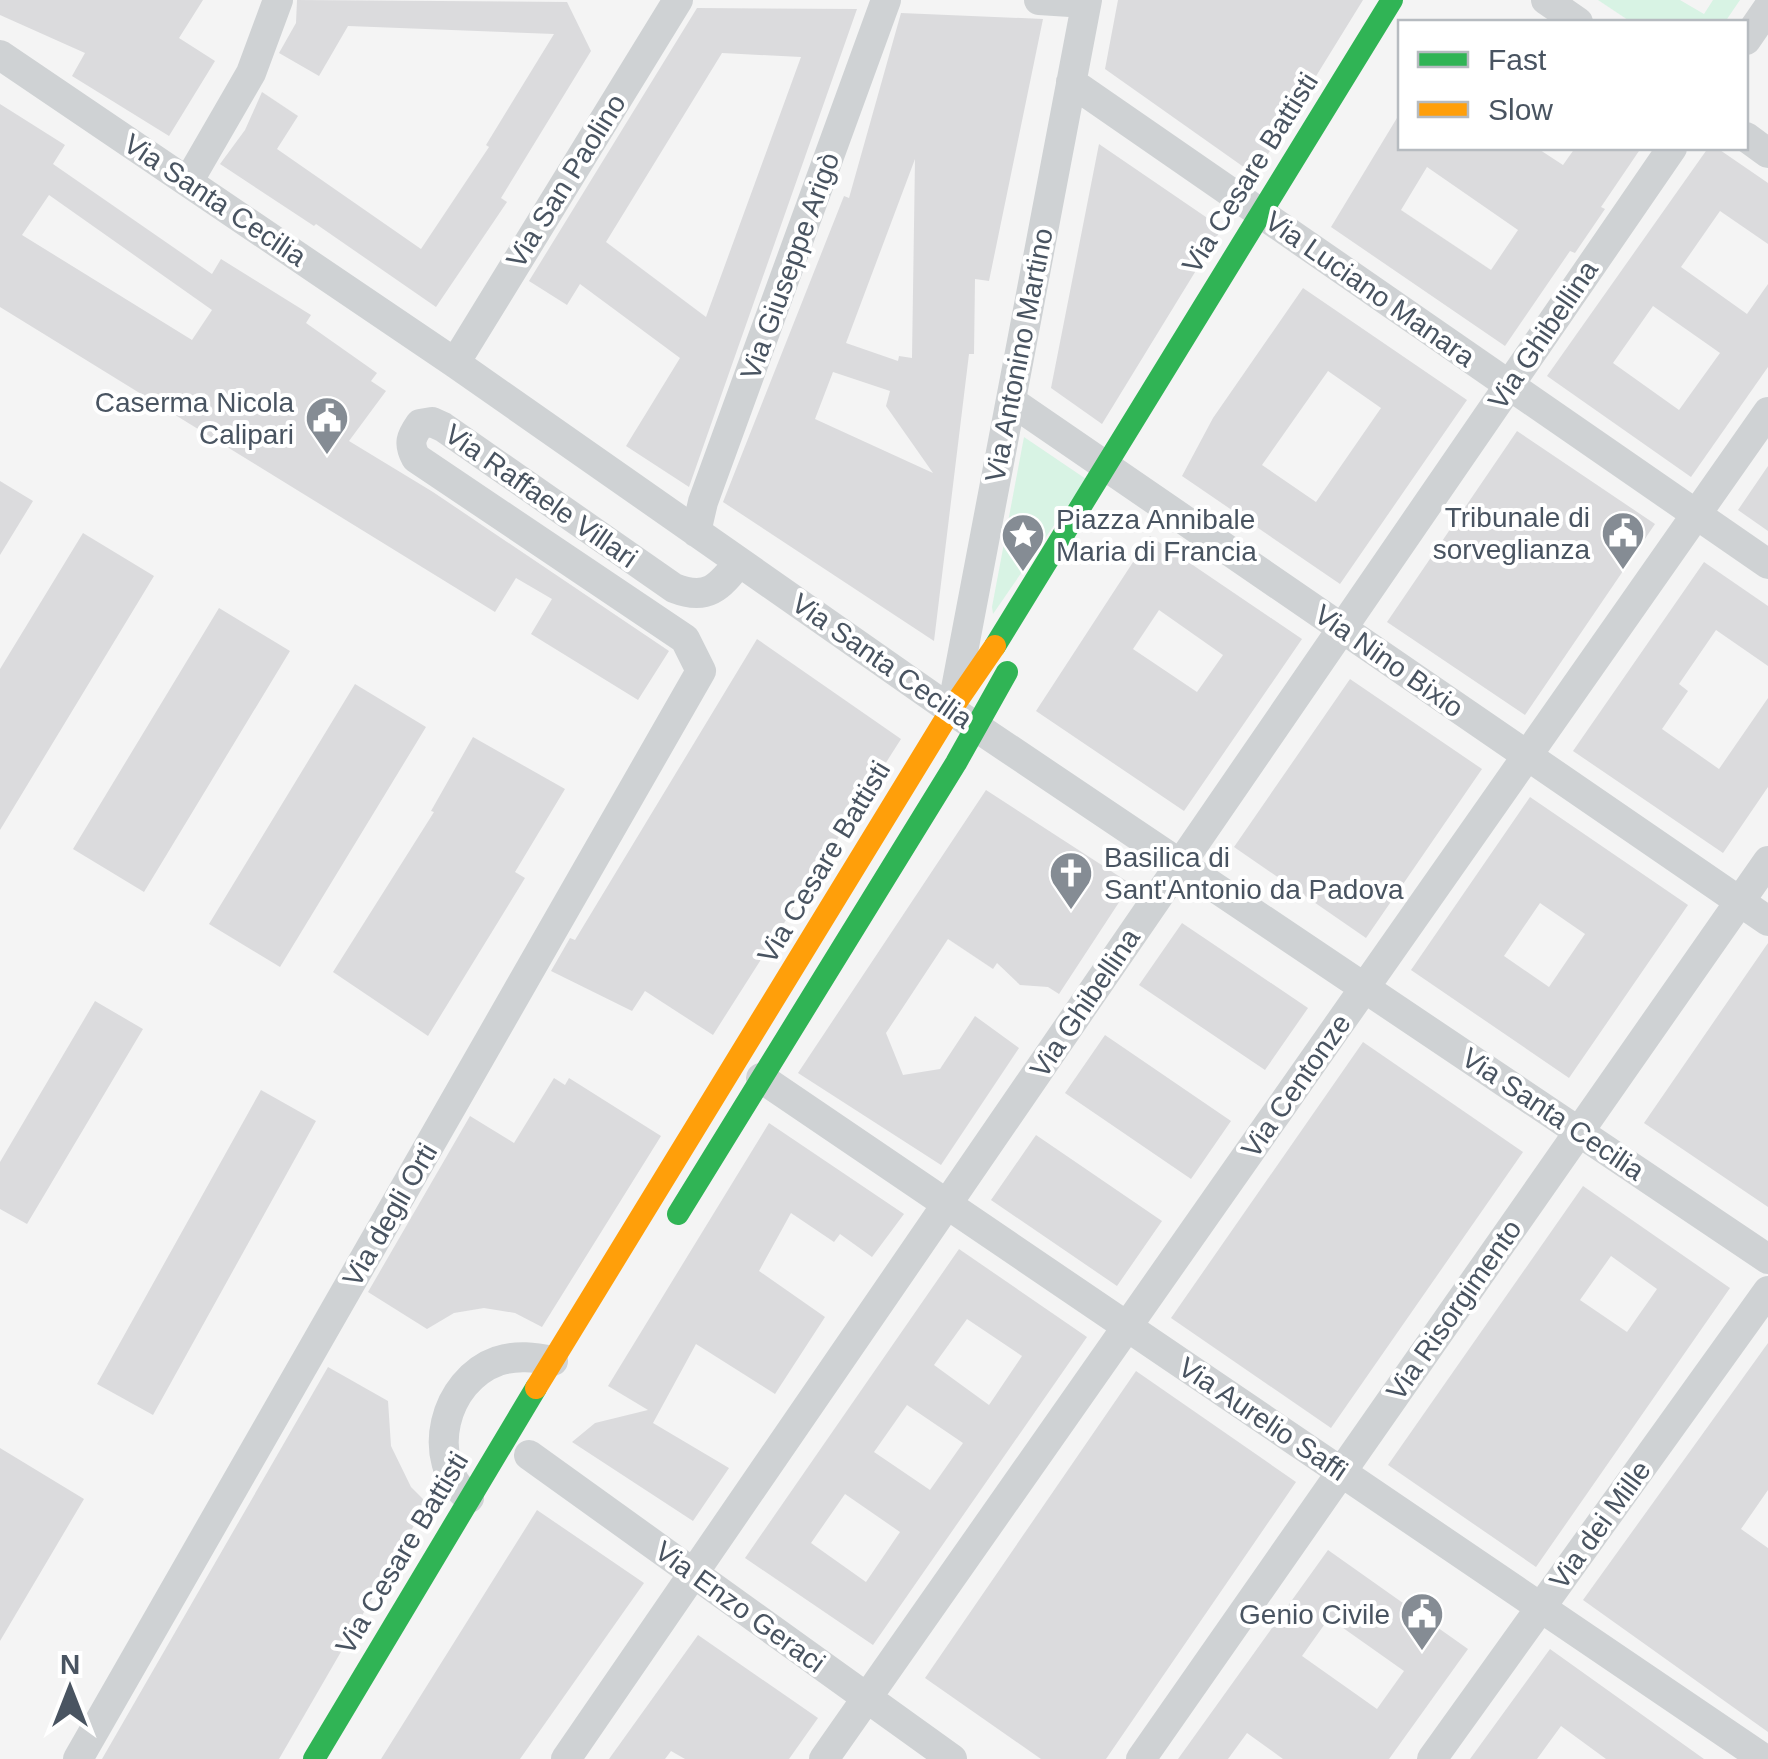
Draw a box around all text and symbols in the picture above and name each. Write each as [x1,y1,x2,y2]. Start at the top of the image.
legend [1398,20,1748,150]
text: Fast [1488,43,1547,76]
street label: Via Cesare Battisti [1176,67,1324,279]
street label: Via San Paolino [500,89,632,273]
text: Slow [1488,93,1553,126]
street label: Via Santa Cecilia [118,128,312,273]
street label: Via Giuseppe Arigò [735,148,845,384]
street label: Via Luciano Manara [1259,205,1481,373]
street label: Via Antonino Martino [979,225,1059,485]
street label: Via Ghibellina [1482,255,1604,415]
place label: Caserma Nicola Calipari [95,387,294,450]
public building icon: Caserma Nicola Calipari [304,395,350,456]
street label: Via Raffaele Villari [439,418,643,574]
place label: Tribunale di sorveglianza [1433,502,1590,565]
place label: Piazza Annibale Maria di Francia [1056,504,1257,567]
public building icon: Tribunale di sorveglianza [1600,510,1646,571]
place icon: Piazza Annibale Maria di Francia [1000,512,1046,573]
street label: Via Santa Cecilia [786,587,978,735]
street label: Via Nino Bixio [1309,598,1469,724]
street label: Via Cesare Battisti [752,756,896,968]
place label: Basilica di Sant'Antonio da Padova [1104,842,1404,905]
church icon: Basilica di Sant'Antonio da Padova [1048,850,1094,911]
street label: Via Ghibellina [1024,923,1146,1083]
street label: Via Centonze [1235,1008,1357,1164]
street label: Via Santa Cecilia [1456,1042,1650,1187]
street label: Via degli Orti [337,1138,443,1292]
street label: Via Risorgimento [1380,1214,1528,1406]
street label: Via Aurelio Saffi [1173,1351,1353,1487]
street label: Via Cesare Battisti [330,1447,474,1659]
street label: Via dei Mille [1543,1455,1657,1595]
street label: Via Enzo Geraci [649,1535,831,1679]
public building icon: Genio Civile [1399,1591,1445,1652]
place label: Genio Civile [1239,1599,1390,1630]
north arrow [20,1639,120,1739]
text: N [60,1649,80,1680]

